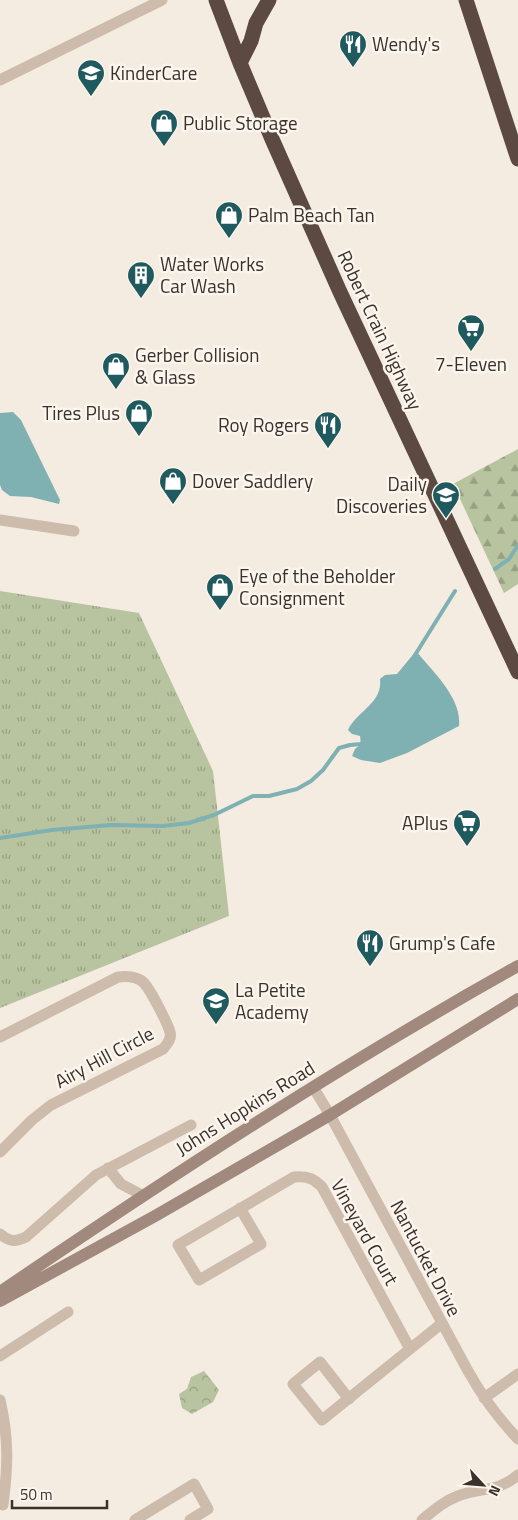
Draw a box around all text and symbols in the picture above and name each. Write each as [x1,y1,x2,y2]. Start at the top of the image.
restaurant icon: Wendy's [338,29,368,68]
place label: Wendy's [372,29,440,58]
school or university icon: KinderCare [76,58,106,97]
place label: KinderCare [110,58,197,87]
shop icon: Public Storage [149,108,179,147]
place label: Public Storage [183,108,298,137]
shop icon: Palm Beach Tan [214,200,244,239]
place label: Palm Beach Tan [248,200,375,229]
street label: Robert Crain Highway [331,245,430,414]
place label: Water Works Car Wash [160,249,264,300]
building icon: Water Works Car Wash [126,260,156,299]
supermarket icon: 7-Eleven [456,313,486,352]
place label: Gerber Collision & Glass [135,340,260,391]
place label: 7-Eleven [435,349,507,378]
shop icon: Gerber Collision & Glass [101,351,131,390]
place label: Tires Plus [42,398,120,427]
shop icon: Tires Plus [124,398,154,437]
place label: Roy Rogers [218,410,309,439]
restaurant icon: Roy Rogers [313,410,343,449]
shop icon: Dover Saddlery [158,466,188,505]
place label: Dover Saddlery [192,466,313,495]
place label: Daily Discoveries [336,469,427,520]
school or university icon: Daily Discoveries [431,480,461,519]
place label: Eye of the Beholder Consignment [239,561,396,612]
shop icon: Eye of the Beholder Consignment [205,572,235,611]
place label: APlus [402,808,448,837]
supermarket icon: APlus [452,808,482,847]
restaurant icon: Grump's Cafe [355,928,385,967]
place label: Grump's Cafe [389,928,495,957]
place label: La Petite Academy [235,975,309,1026]
school or university icon: La Petite Academy [201,986,231,1025]
street label: Airy Hill Circle [49,1018,158,1095]
street label: Johns Hopkins Road [170,1053,320,1162]
street label: Vineyard Court [324,1173,407,1290]
street label: Nantucket Drive [384,1194,469,1321]
north arrow [458,1460,508,1510]
scale bar [12,1478,108,1510]
text: N [484,1482,507,1500]
text: 50 m [20,1483,53,1506]

